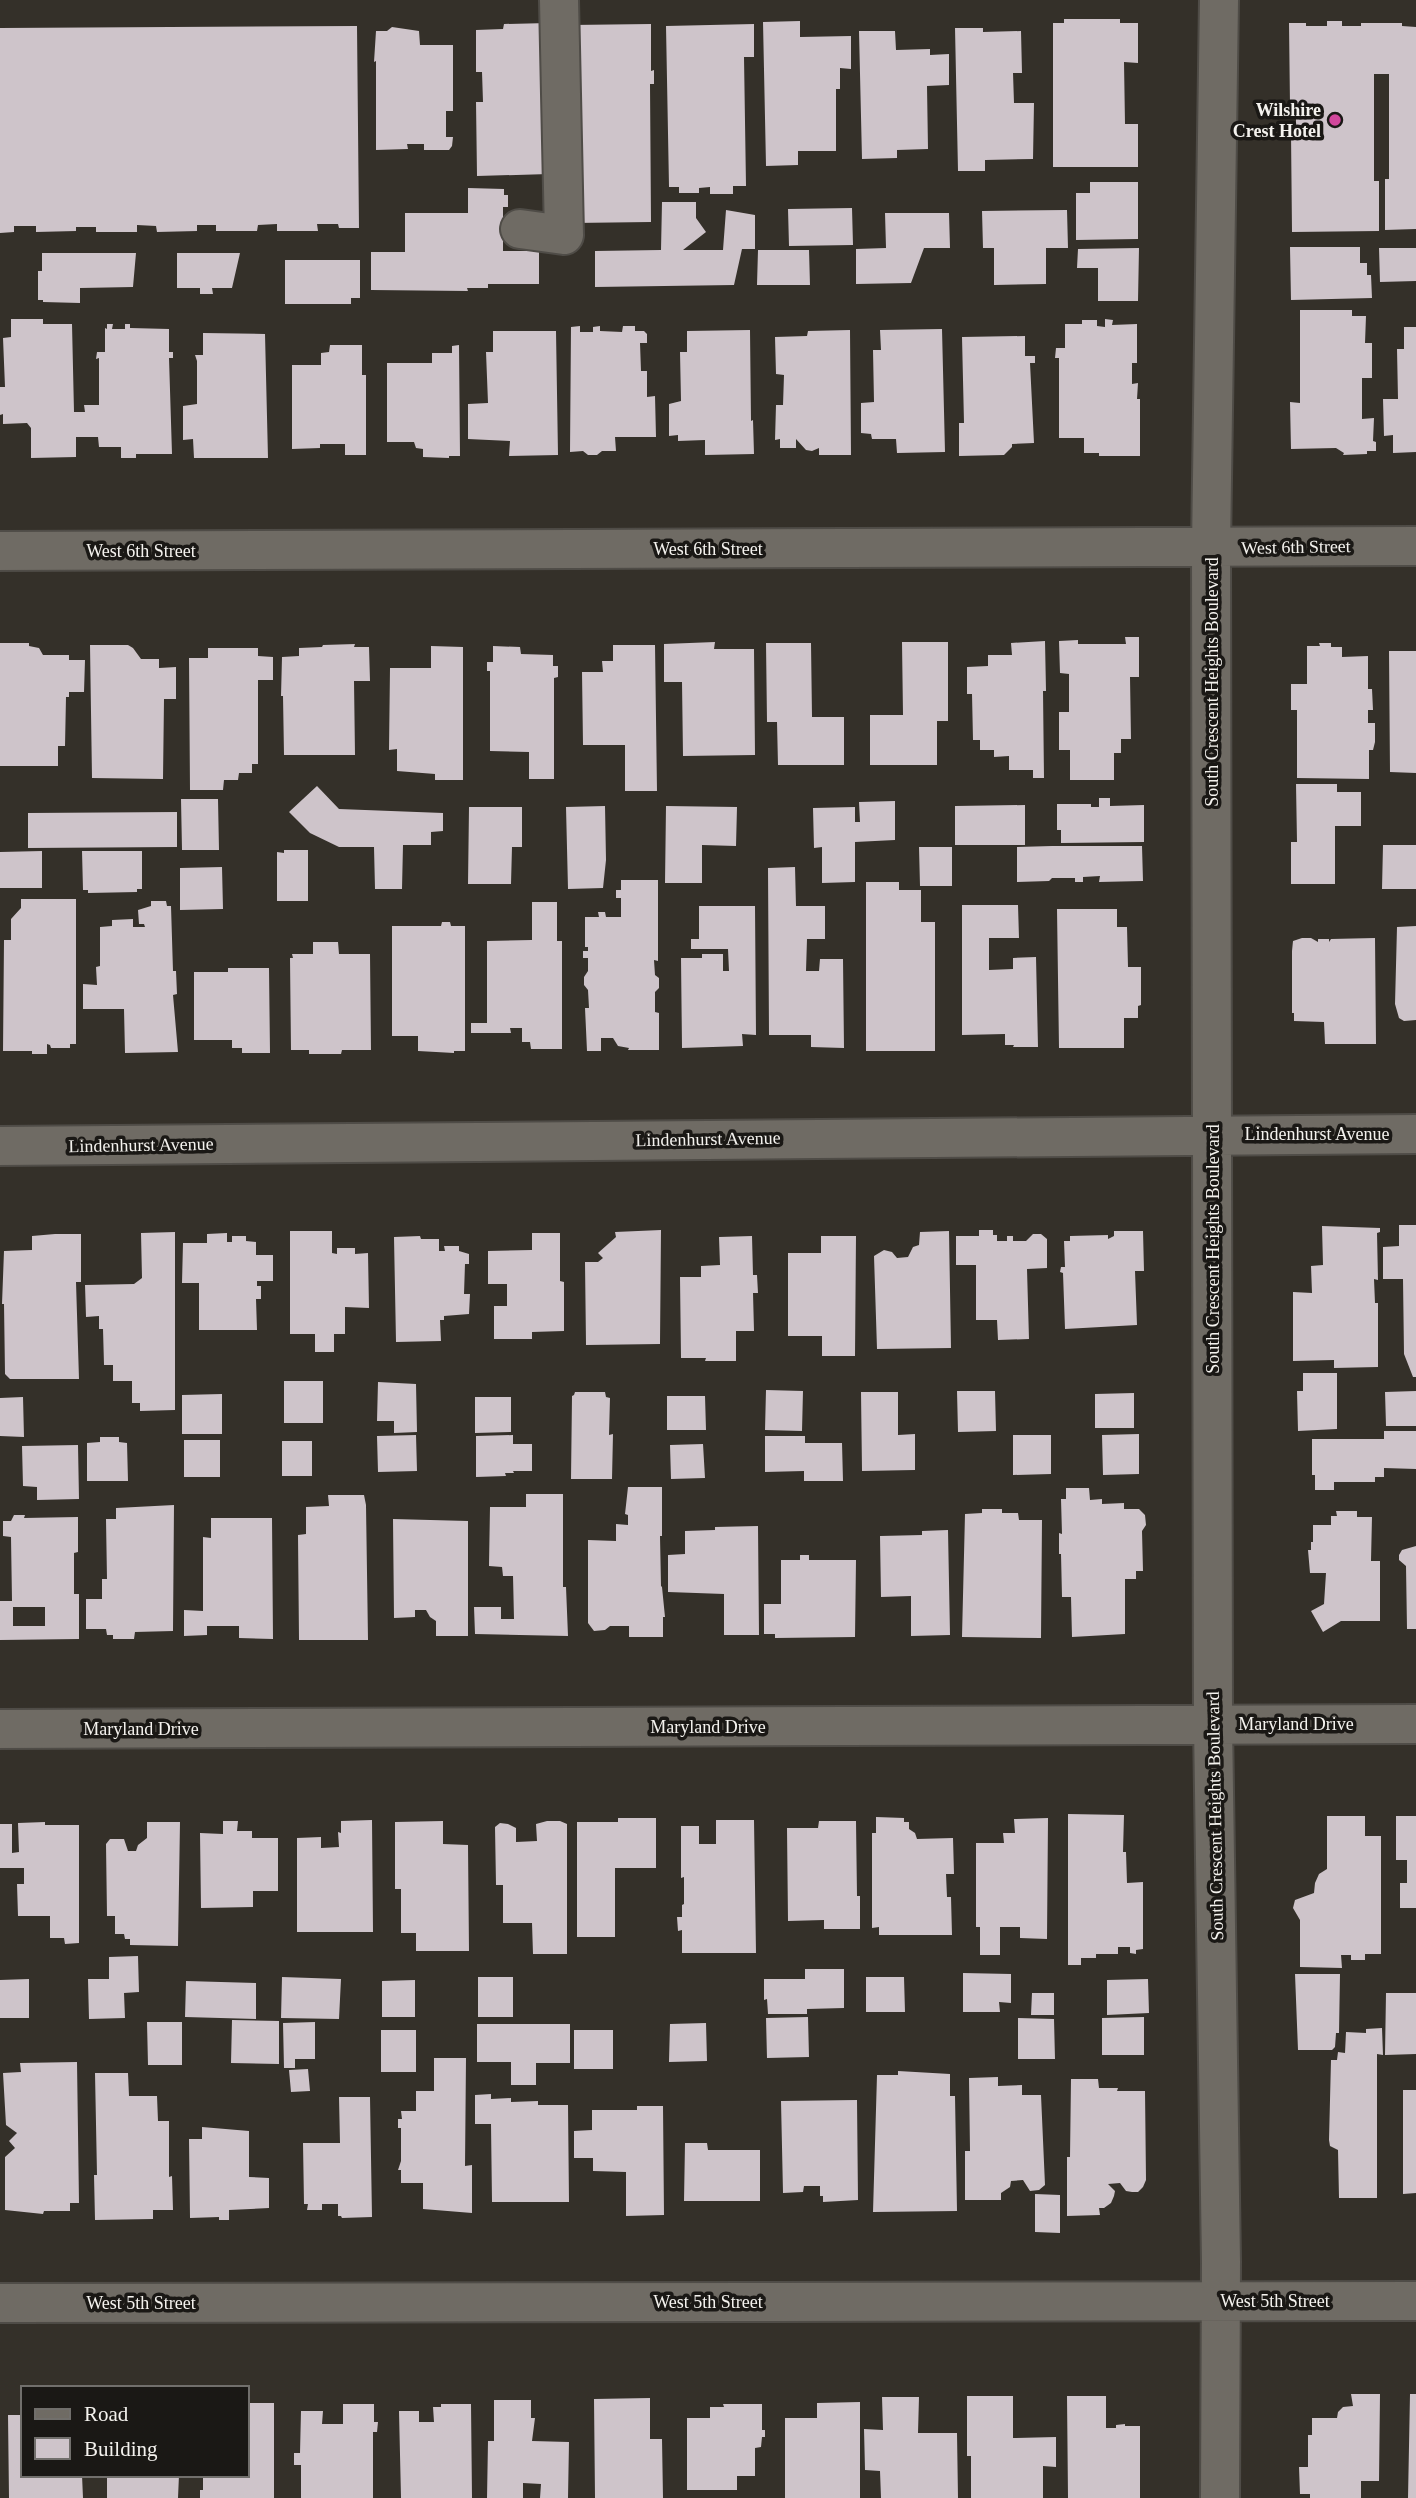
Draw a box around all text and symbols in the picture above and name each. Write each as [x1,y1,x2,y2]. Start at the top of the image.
place label: Wilshire Crest Hotel [1233,100,1321,141]
marker: Wilshire Crest Hotel [1327,112,1343,128]
street label: West 6th Street [1241,536,1351,558]
street label: West 6th Street [653,539,763,559]
street label: West 6th Street [86,541,196,561]
street label: South Crescent Heights Boulevard [1202,557,1222,807]
street label: South Crescent Heights Boulevard [1203,1124,1223,1374]
street label: Lindenhurst Avenue [1244,1124,1390,1144]
street label: Lindenhurst Avenue [635,1128,781,1150]
street label: Lindenhurst Avenue [68,1134,214,1156]
street label: South Crescent Heights Boulevard [1203,1691,1227,1941]
street label: Maryland Drive [1238,1714,1354,1734]
street label: Maryland Drive [650,1717,766,1737]
street label: Maryland Drive [83,1719,199,1739]
street label: West 5th Street [1220,2291,1330,2311]
street label: West 5th Street [653,2292,763,2312]
street label: West 5th Street [86,2293,196,2313]
legend [21,2386,248,2477]
text: Road [84,2402,129,2426]
text: Building [84,2437,158,2461]

